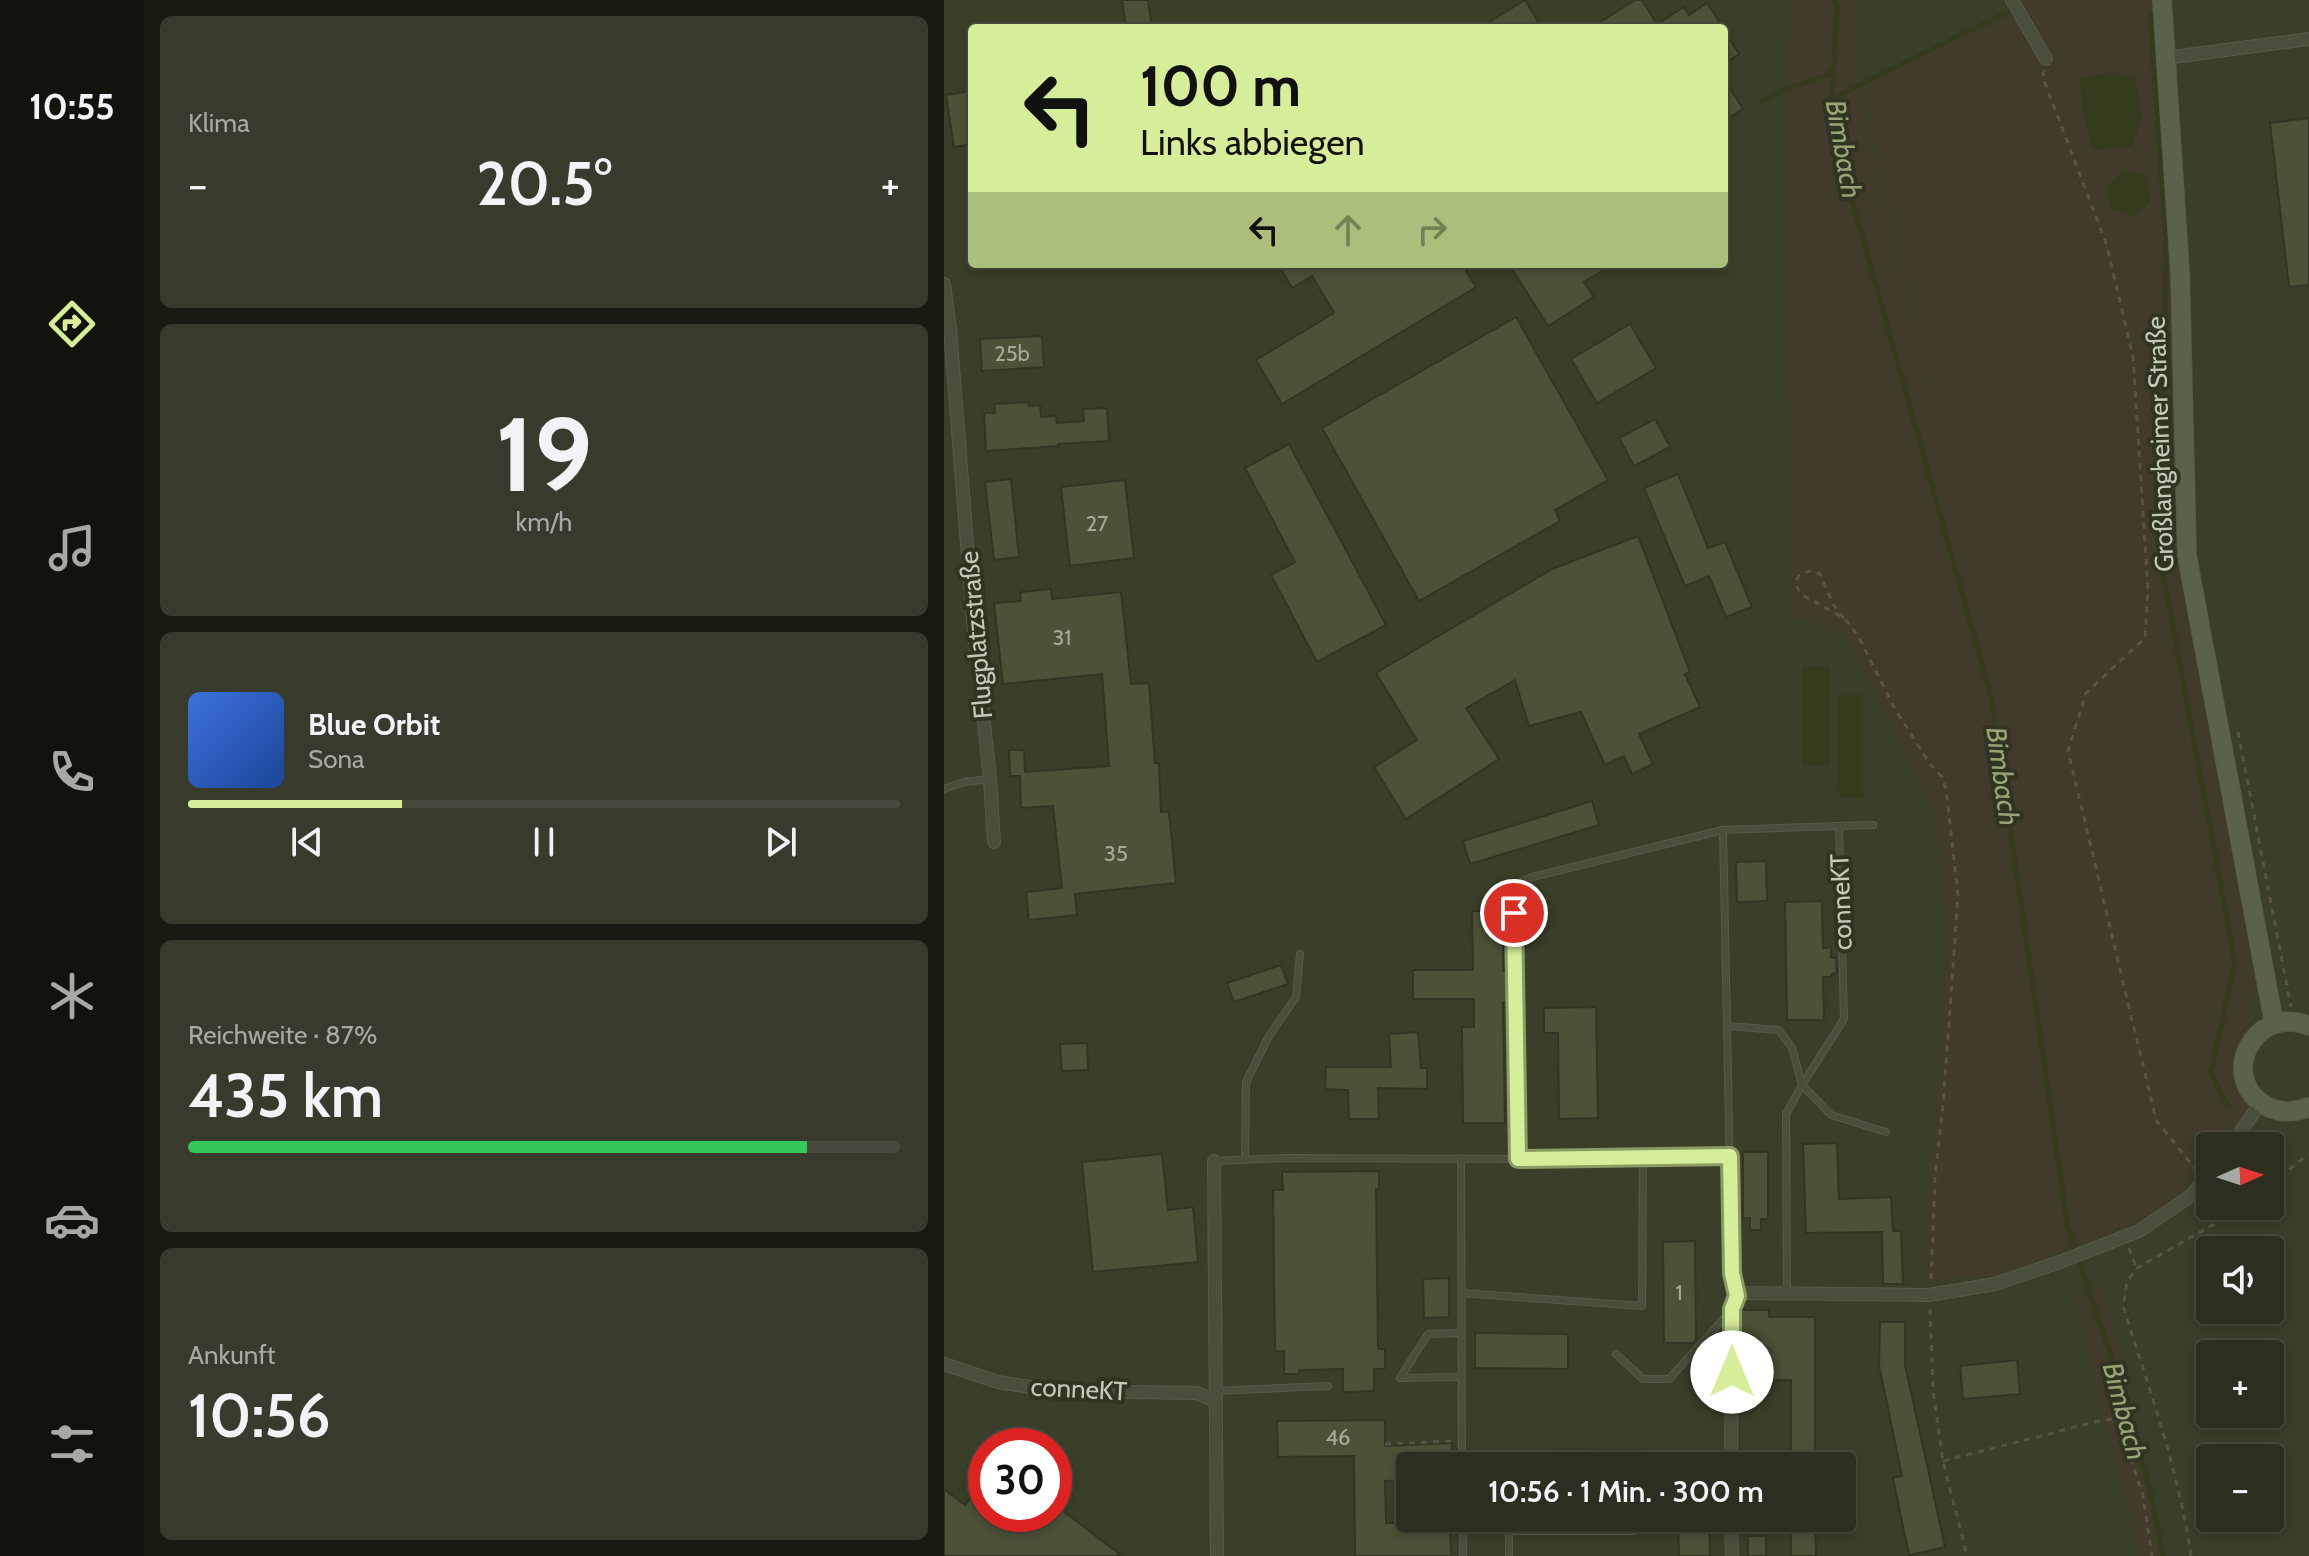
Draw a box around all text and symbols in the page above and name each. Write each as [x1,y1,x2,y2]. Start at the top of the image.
text: 100 m [1140,52,1301,120]
icon: left [1008,56,1112,160]
text: 10:55 [29,84,115,128]
water label: Bimbach [1819,97,1869,201]
text: Klima [188,107,250,139]
text: Links abbiegen [1140,120,1365,164]
text: 20.5° [476,147,612,220]
text: − [188,158,207,211]
text: + [881,158,900,211]
icon: left [1242,208,1286,252]
icon: ahead [1326,208,1370,252]
icon: right [1410,208,1454,252]
icon: directions [44,296,100,352]
street label: Großlangheimer Straße [2140,316,2180,572]
house number: 25b [994,340,1030,367]
text: 19 [496,391,592,517]
text: km/h [516,506,572,538]
house number: 27 [1086,510,1108,537]
icon: music [44,520,100,576]
street label: Flugplatzstraße [953,550,999,720]
house number: 31 [1052,624,1072,651]
text: Blue Orbit [308,706,440,743]
water label: Bimbach [1979,724,2027,828]
text: Sona [308,743,365,775]
icon: phone [44,744,100,800]
icon: previous [285,820,329,864]
icon: pause [522,820,566,864]
icon: next [759,820,803,864]
house number: 35 [1104,840,1128,867]
street label: conneKT [1823,853,1859,951]
pin [1480,879,1548,947]
icon: arrive [1492,891,1536,935]
icon: climate [44,968,100,1024]
text: Reichweite · 87% [188,1019,377,1051]
text: 435 km [188,1059,383,1132]
north arrow [2196,1132,2284,1220]
map controls [2196,1132,2284,1532]
icon: car [44,1192,100,1248]
button: sound [2196,1236,2284,1324]
house number: 1 [1675,1279,1683,1306]
position arrow [1690,1330,1774,1414]
text: Ankunft [188,1339,276,1371]
button: + [2196,1340,2284,1428]
water label: Bimbach [2096,1359,2154,1463]
street label: conneKT [1030,1370,1128,1408]
text: 10:56 [188,1379,331,1452]
icon: filters [44,1416,100,1472]
house number: 46 [1325,1424,1351,1451]
speed limit sign: 30 [968,1428,1072,1532]
button: − [2196,1444,2284,1532]
text: 10:56 · 1 Min. · 300 m [1488,1473,1764,1510]

